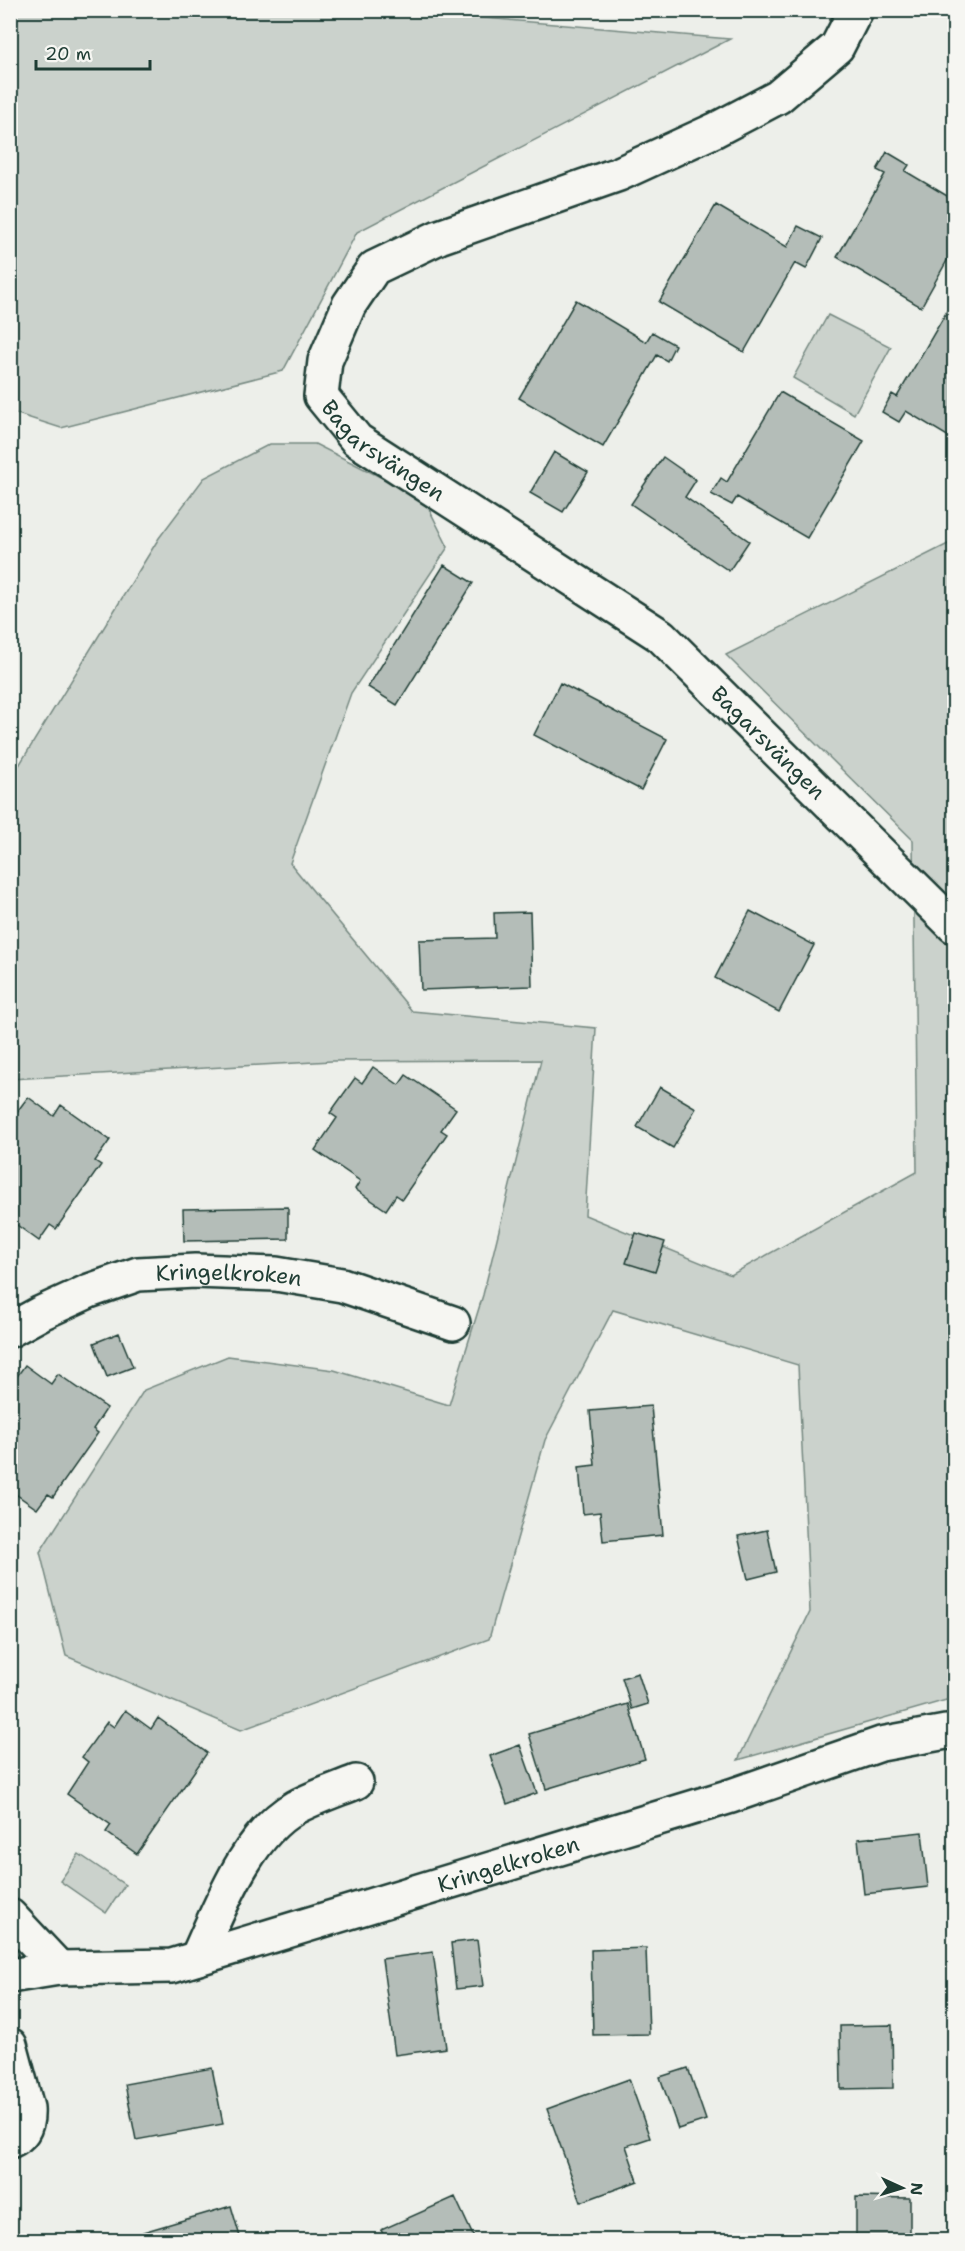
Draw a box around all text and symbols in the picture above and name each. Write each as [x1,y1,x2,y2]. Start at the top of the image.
scale bar [36,33,150,71]
text: 20 m [45,42,91,66]
street label: Bagarsvängen [315,394,451,508]
street label: Bagarsvängen [705,679,832,806]
street label: Kringelkroken [155,1256,304,1293]
street label: Kringelkroken [434,1829,583,1899]
north arrow [872,2158,932,2218]
text: N [906,2182,927,2196]

